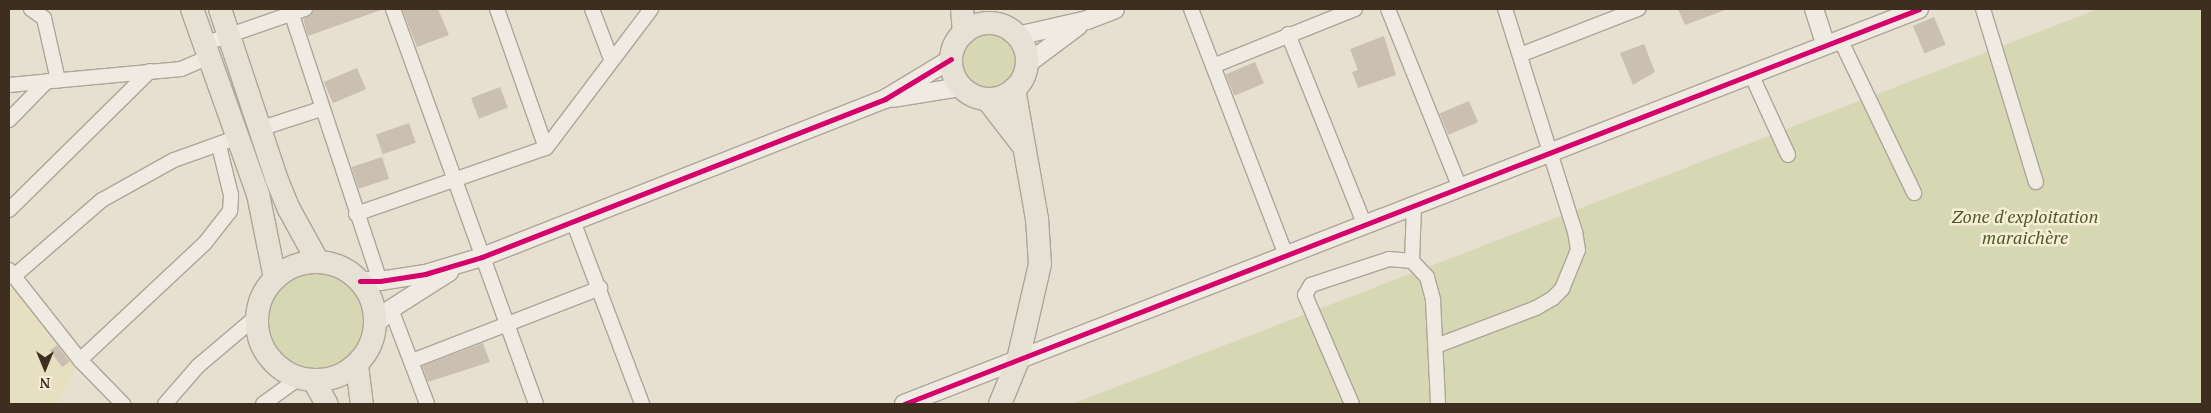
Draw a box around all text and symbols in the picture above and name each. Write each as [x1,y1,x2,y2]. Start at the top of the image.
park label: Zone d'exploitation maraichère [1952,206,2098,248]
north arrow [20,343,70,393]
text: N [40,374,50,393]

